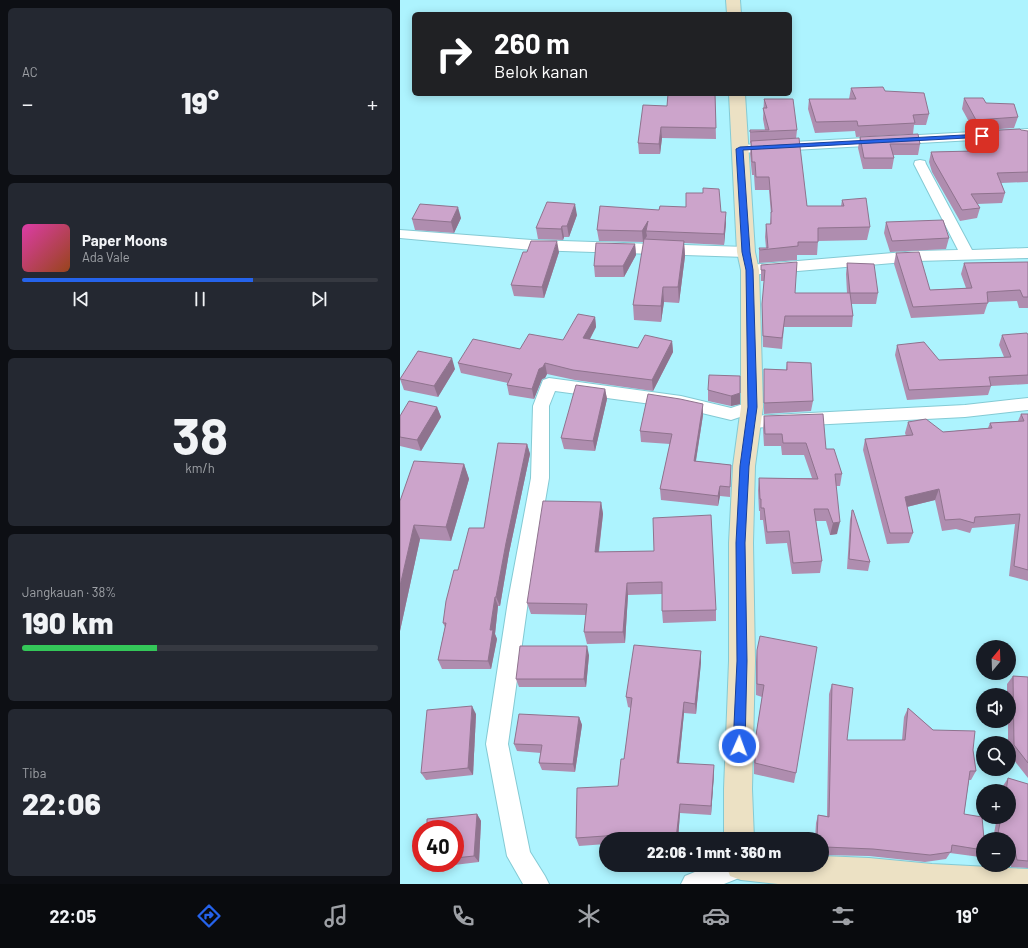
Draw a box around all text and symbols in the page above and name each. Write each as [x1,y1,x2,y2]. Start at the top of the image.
text: 260 m [494,26,570,60]
icon: right [428,28,480,80]
text: Belok kanan [494,60,588,82]
text: AC [22,64,38,80]
text: 19° [181,84,219,120]
text: − [22,90,33,116]
text: + [367,90,378,116]
pin [965,119,999,153]
icon: arrive [971,125,993,147]
text: Paper Moons [82,231,167,249]
text: Ada Vale [82,249,130,265]
icon: previous [70,288,92,310]
icon: pause [189,288,211,310]
icon: next [308,288,330,310]
text: 38 [172,403,228,465]
text: km/h [185,460,215,476]
text: Jangkauan · 38% [22,584,116,600]
text: 190 km [22,604,113,640]
north arrow [976,640,1016,680]
map controls [976,640,1016,872]
button: sound [976,688,1016,728]
position arrow [718,725,760,767]
button: search [976,736,1016,776]
text: Tiba [22,765,46,781]
button: + [976,784,1016,824]
text: 22:06 [22,785,101,821]
speed limit sign: 40 [412,820,464,872]
button: − [976,832,1016,872]
text: 22:06 · 1 mnt · 360 m [647,843,781,861]
icon: directions [195,902,223,930]
icon: music [322,902,350,930]
icon: phone [449,902,477,930]
icon: climate [575,902,603,930]
icon: car [702,902,730,930]
icon: filters [829,902,857,930]
text: 22:05 [49,905,96,927]
text: 19° [956,905,978,927]

